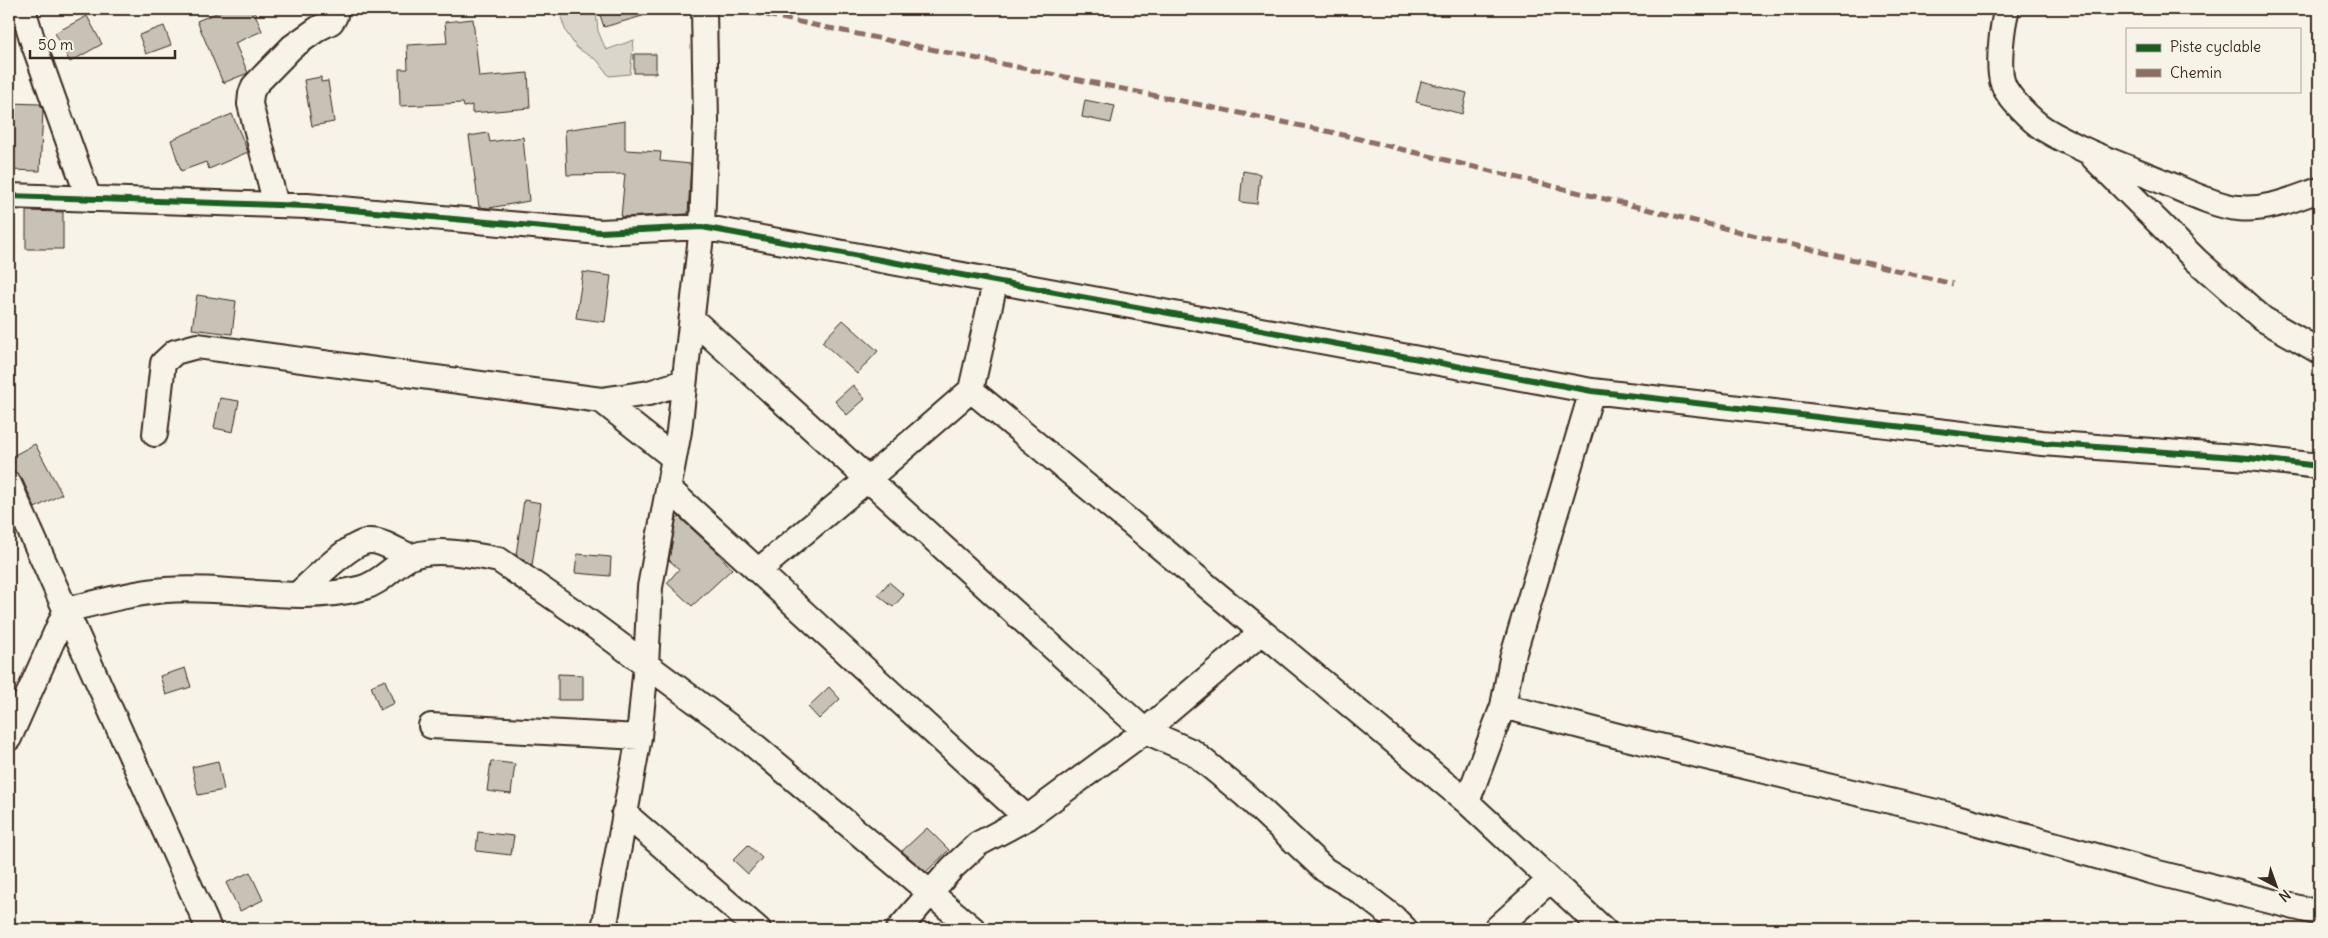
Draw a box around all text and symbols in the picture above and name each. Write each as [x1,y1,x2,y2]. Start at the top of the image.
scale bar [30,28,175,60]
legend [2126,28,2300,92]
text: 50 m [38,35,73,54]
text: Piste cyclable [2170,37,2261,56]
text: Chemin [2170,63,2222,82]
north arrow [2250,860,2300,910]
text: N [2275,886,2294,906]

